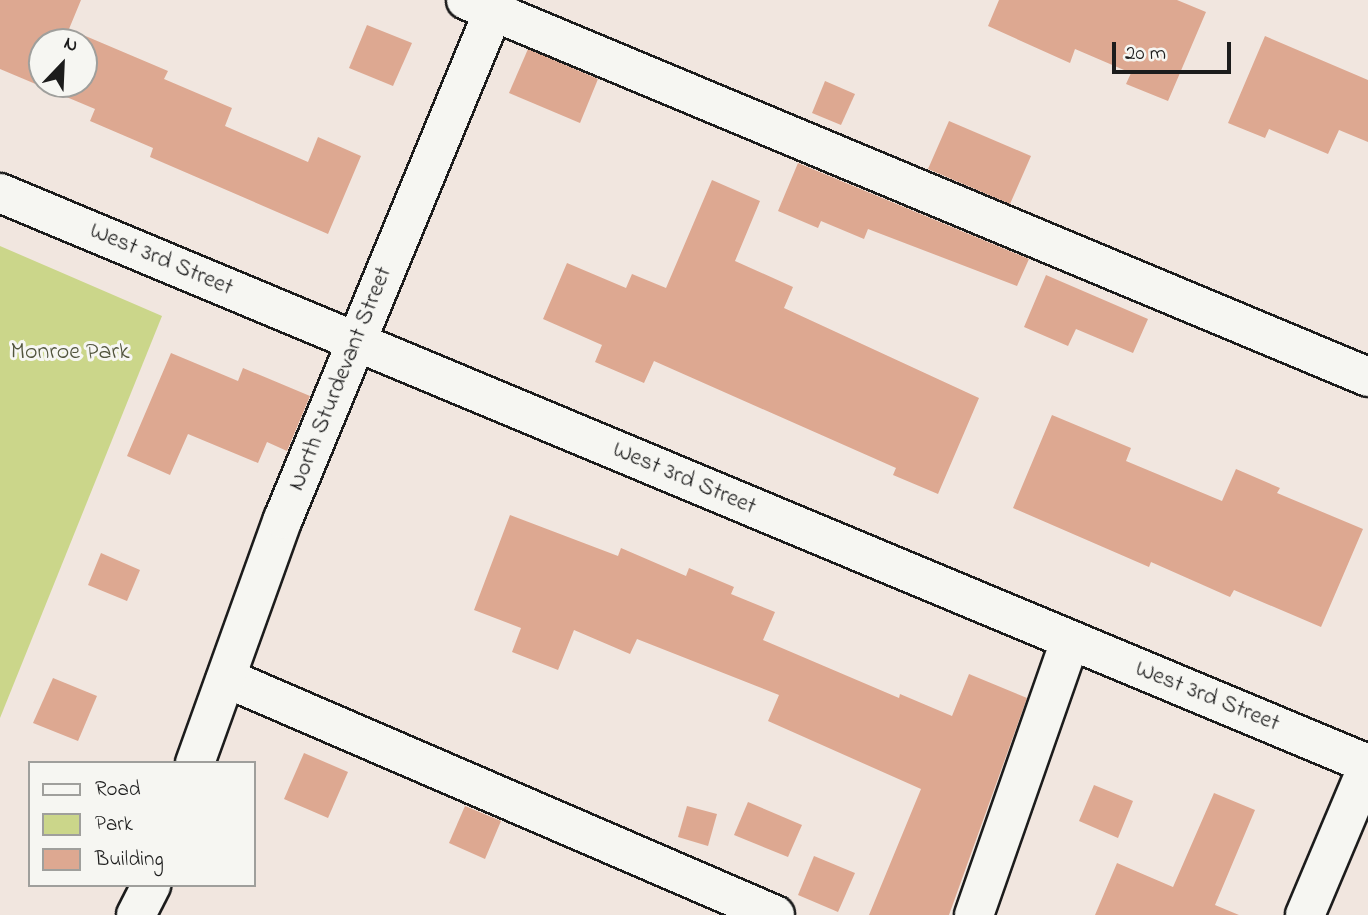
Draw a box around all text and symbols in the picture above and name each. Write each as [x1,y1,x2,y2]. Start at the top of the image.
north arrow [28,28,98,98]
scale bar [1116,28,1235,72]
text: N [59,30,82,60]
text: 20 m [1125,39,1166,69]
street label: West 3rd Street [85,217,237,303]
street label: North Sturdevant Street [283,263,399,495]
park label: Monroe Park [11,339,129,367]
street label: West 3rd Street [608,436,760,522]
street label: West 3rd Street [1131,655,1283,739]
legend [28,761,256,887]
text: Road [95,775,141,805]
text: Park [95,810,133,840]
text: Building [95,845,164,875]

